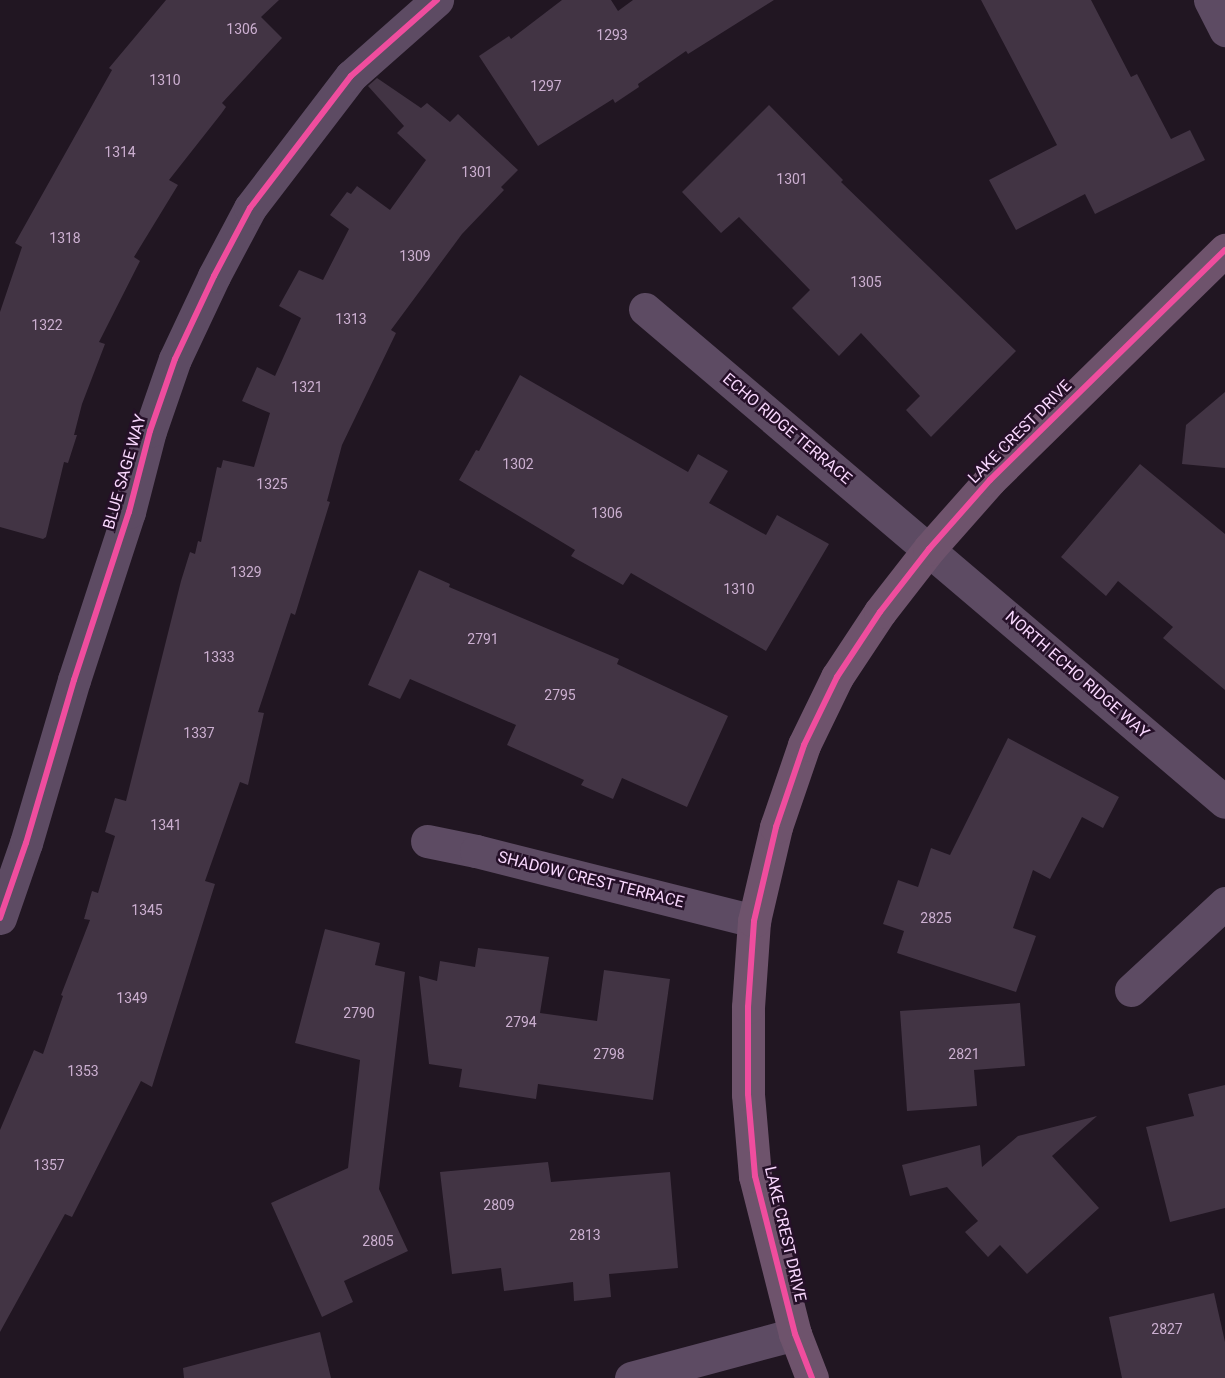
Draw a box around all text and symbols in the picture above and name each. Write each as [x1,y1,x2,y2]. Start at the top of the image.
house number: 1306 [226,21,258,37]
house number: 1293 [596,27,628,43]
house number: 1310 [149,72,181,88]
house number: 1297 [530,78,562,94]
house number: 1314 [104,144,136,160]
house number: 1301 [461,164,493,180]
house number: 1301 [776,171,808,187]
house number: 1318 [49,230,81,246]
house number: 1309 [399,248,431,264]
house number: 1305 [850,274,882,290]
house number: 1313 [335,311,367,327]
house number: 1322 [31,317,63,333]
street label: ECHO RIDGE TERRACE [718,369,856,489]
street label: LAKE CREST DRIVE [964,376,1076,488]
house number: 1321 [291,379,323,395]
street label: BLUE SAGE WAY [99,412,151,532]
house number: 1302 [502,456,534,472]
house number: 1325 [256,476,288,492]
house number: 1306 [591,505,623,521]
house number: 1329 [230,564,262,580]
house number: 1310 [723,581,755,597]
street label: NORTH ECHO RIDGE WAY [1001,607,1153,743]
house number: 2791 [467,631,499,647]
house number: 1333 [203,649,235,665]
house number: 2795 [544,687,576,703]
house number: 1337 [183,725,215,741]
house number: 1341 [150,817,182,833]
street label: SHADOW CREST TERRACE [496,847,686,913]
house number: 1345 [131,902,163,918]
house number: 2825 [920,910,952,926]
house number: 1349 [116,990,148,1006]
house number: 2790 [343,1005,375,1021]
house number: 2794 [505,1014,537,1030]
house number: 2798 [593,1046,625,1062]
house number: 2821 [948,1046,980,1062]
house number: 1353 [67,1063,99,1079]
house number: 1357 [33,1157,65,1173]
street label: LAKE CREST DRIVE [760,1164,810,1304]
house number: 2809 [483,1197,515,1213]
house number: 2813 [569,1227,601,1243]
house number: 2805 [362,1233,394,1249]
house number: 2827 [1151,1321,1183,1337]

